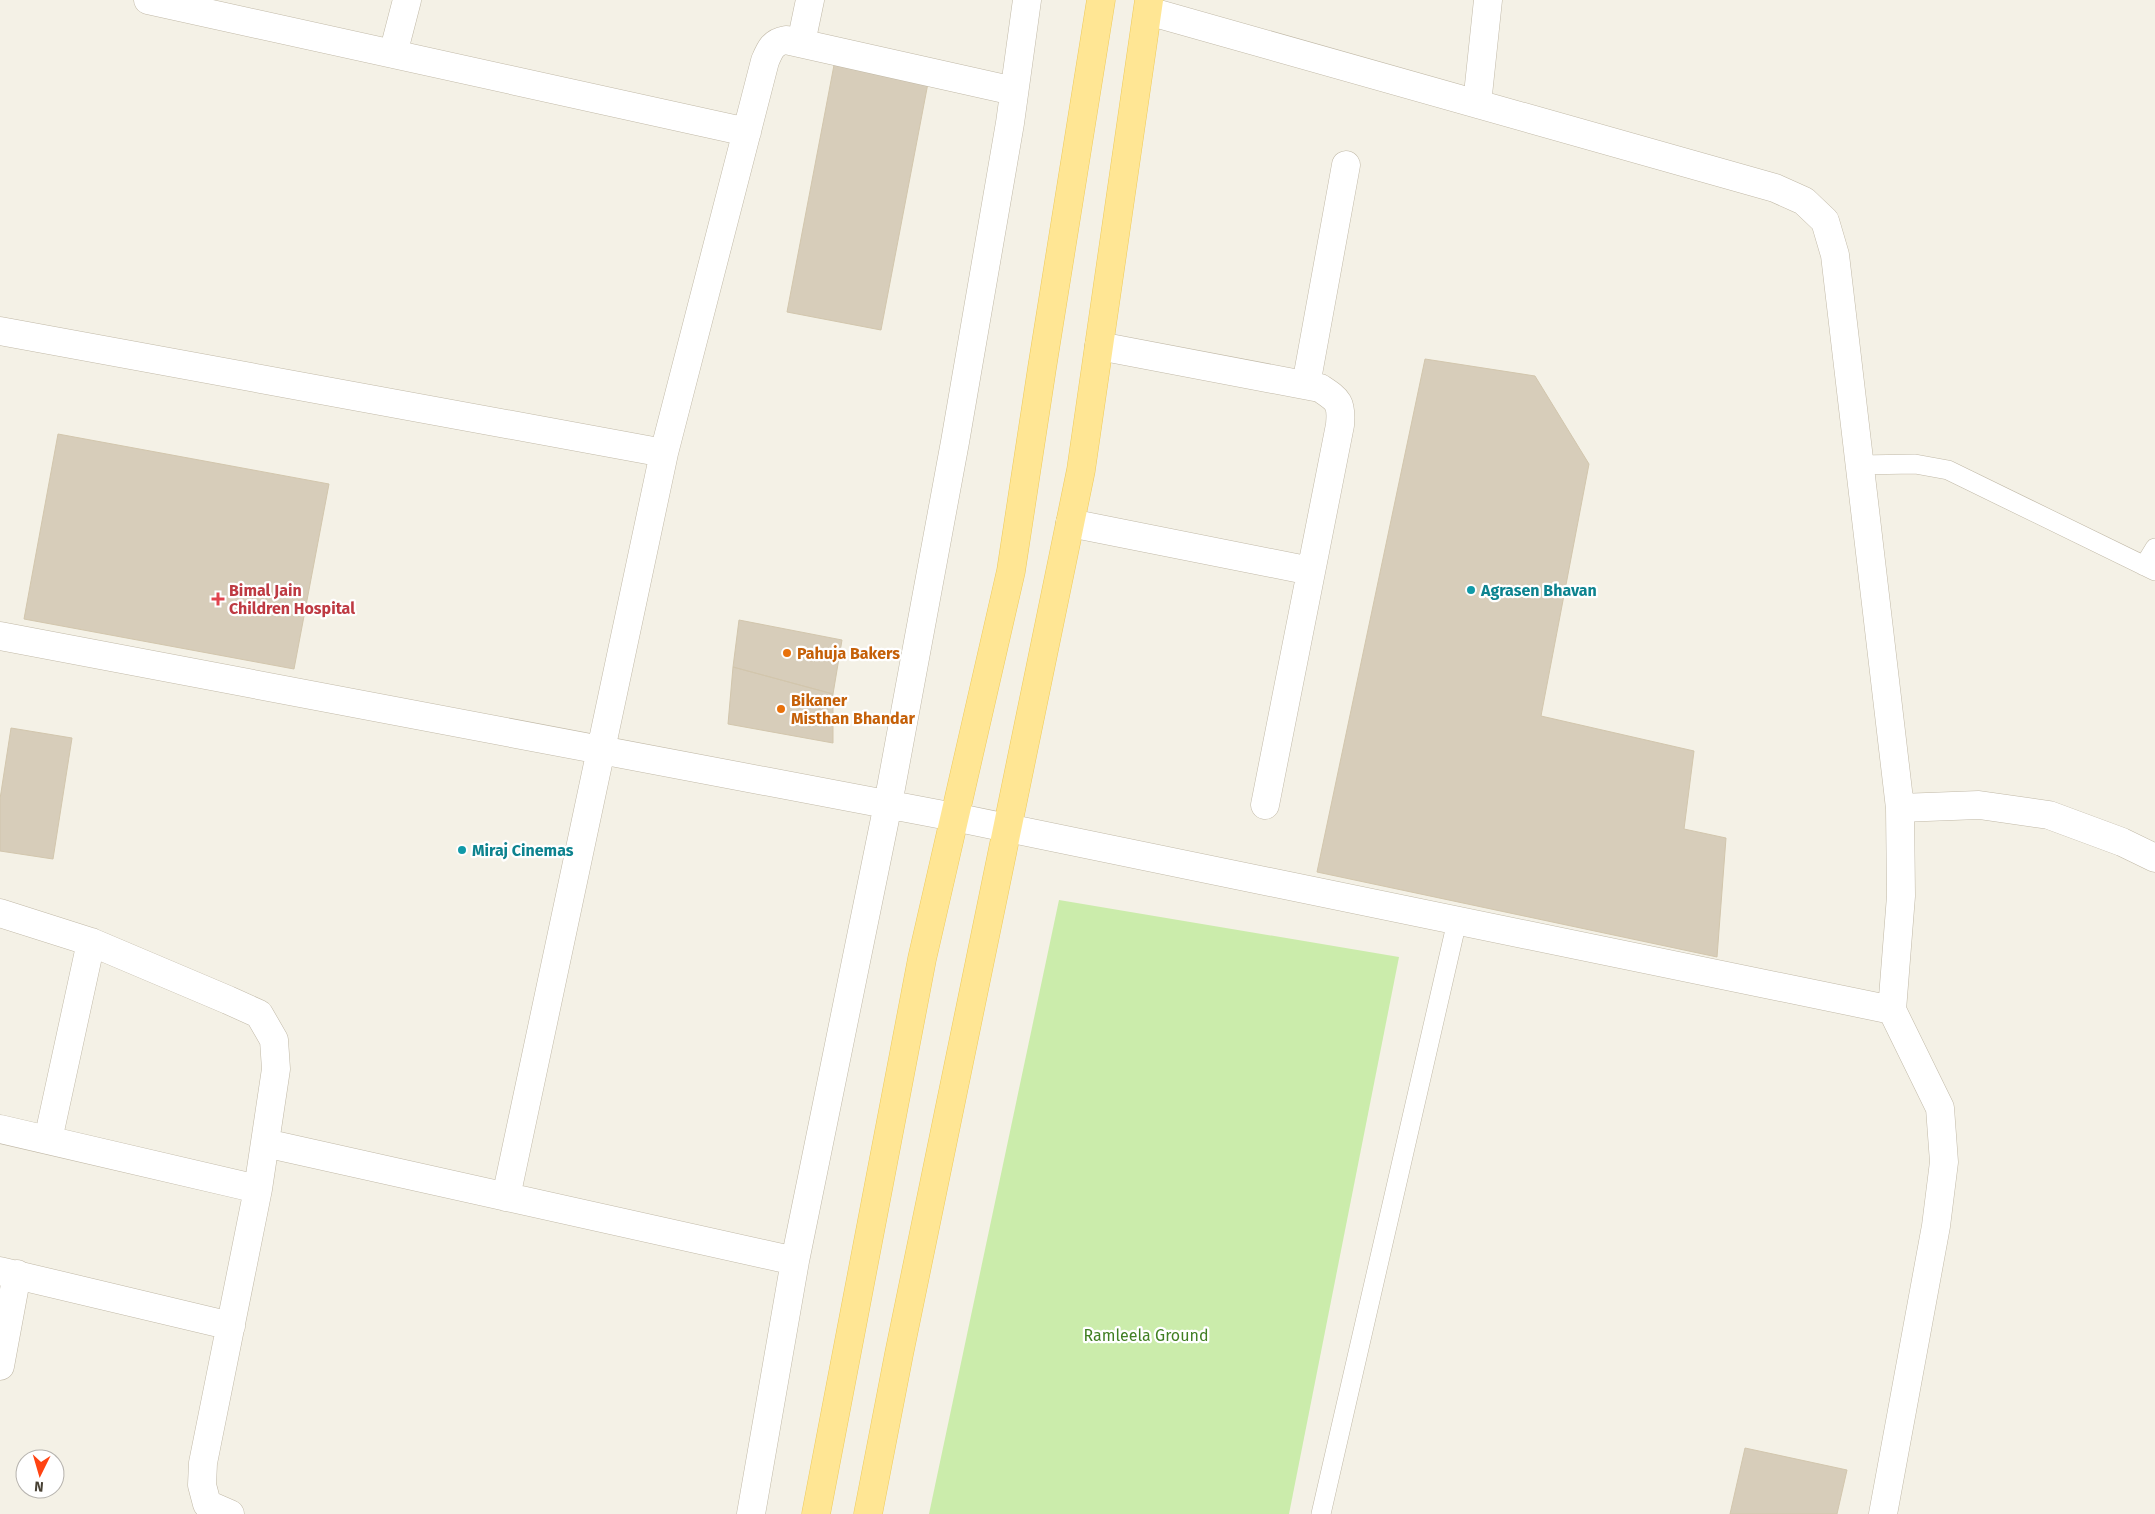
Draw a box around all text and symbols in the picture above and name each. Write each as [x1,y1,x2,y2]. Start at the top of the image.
place label: Bimal Jain Children Hospital [229,581,355,618]
place label: Agrasen Bhavan [1480,581,1597,600]
marker: Agrasen Bhavan [1465,584,1477,596]
marker: Bimal Jain Children Hospital [211,592,225,606]
place label: Pahuja Bakers [797,644,900,663]
marker: Pahuja Bakers [781,647,793,659]
place label: Bikaner Misthan Bhandar [791,691,915,728]
marker: Bikaner Misthan Bhandar [775,703,787,715]
place label: Miraj Cinemas [472,841,574,860]
marker: Miraj Cinemas [456,844,468,856]
park label: Ramleela Ground [1084,1326,1208,1345]
north arrow [15,1449,65,1499]
text: N [34,1478,44,1495]

